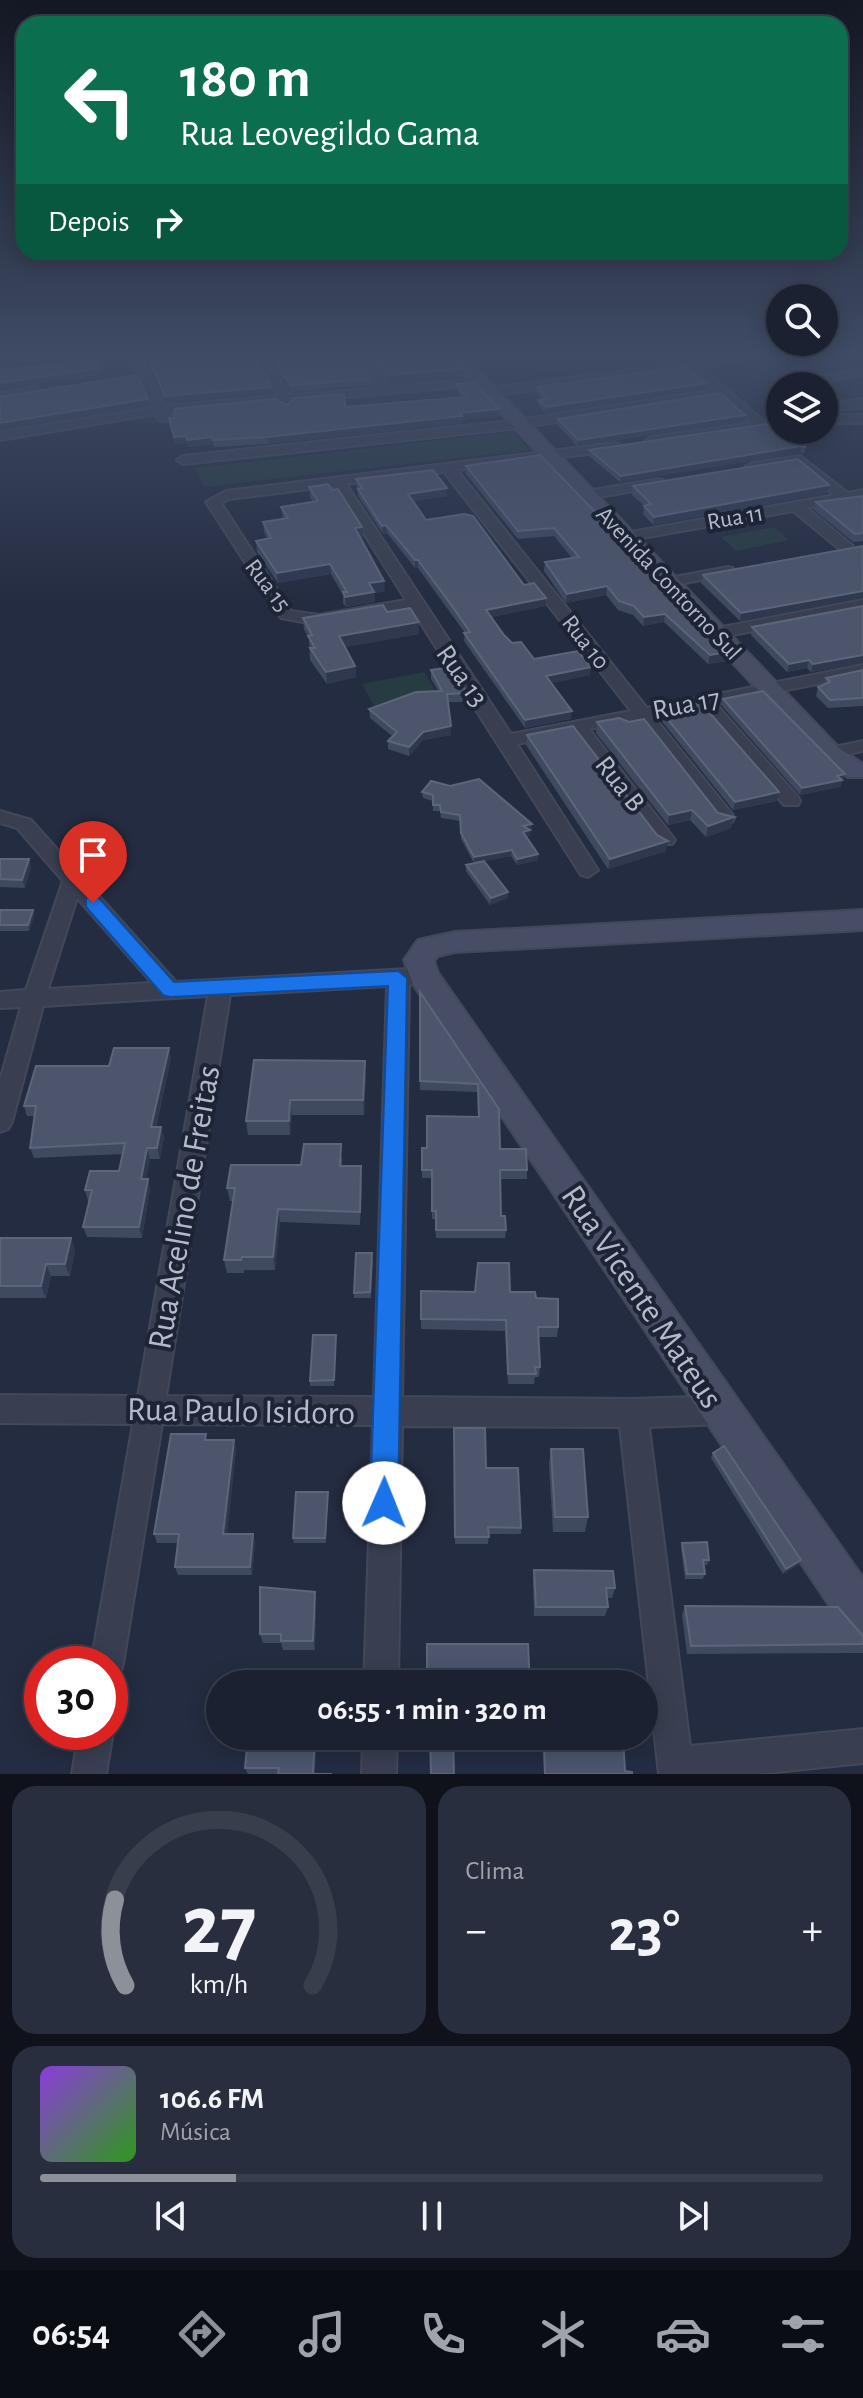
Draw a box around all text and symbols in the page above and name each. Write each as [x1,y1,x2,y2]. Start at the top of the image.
icon: left [48,48,152,152]
text: 180 m [180,51,311,107]
text: Rua Leovegildo Gama [180,116,480,152]
icon: right [146,200,190,244]
text: Depois [48,207,130,237]
map controls [766,284,838,444]
button: search [766,284,838,356]
button: layers [766,372,838,444]
street label: Rua 11 [705,501,765,535]
street label: Avenida Contorno Sul [591,502,745,665]
street label: Rua 15 [240,555,294,616]
street label: Rua 10 [557,611,613,674]
street label: Rua 13 [430,640,492,712]
street label: Rua 17 [650,685,722,725]
street label: Rua B [589,751,649,817]
pin [59,821,127,903]
icon: arrive [71,833,115,877]
street label: Rua Acelino de Freitas [143,1063,227,1352]
street label: Rua Vicente Mateus [554,1180,728,1415]
street label: Rua Paulo Isidoro [127,1393,355,1431]
position arrow [342,1461,426,1545]
speed limit sign: 30 [24,1646,128,1750]
text: 06:55 · 1 min · 320 m [317,1695,547,1725]
text: Clima [466,1858,525,1884]
text: 27 [181,1885,256,1969]
text: 23° [608,1902,680,1962]
text: − [466,1909,487,1953]
text: + [802,1909,823,1953]
text: km/h [189,1970,248,1999]
text: 106.6 FM [160,2084,264,2114]
text: Música [160,2119,231,2145]
icon: previous [149,2194,193,2238]
icon: pause [410,2194,454,2238]
icon: next [671,2194,715,2238]
icon: directions [174,2306,230,2362]
icon: music [294,2306,350,2362]
icon: phone [415,2306,471,2362]
icon: climate [535,2306,591,2362]
icon: car [655,2306,711,2362]
icon: filters [775,2306,831,2362]
text: 06:54 [32,2316,110,2352]

